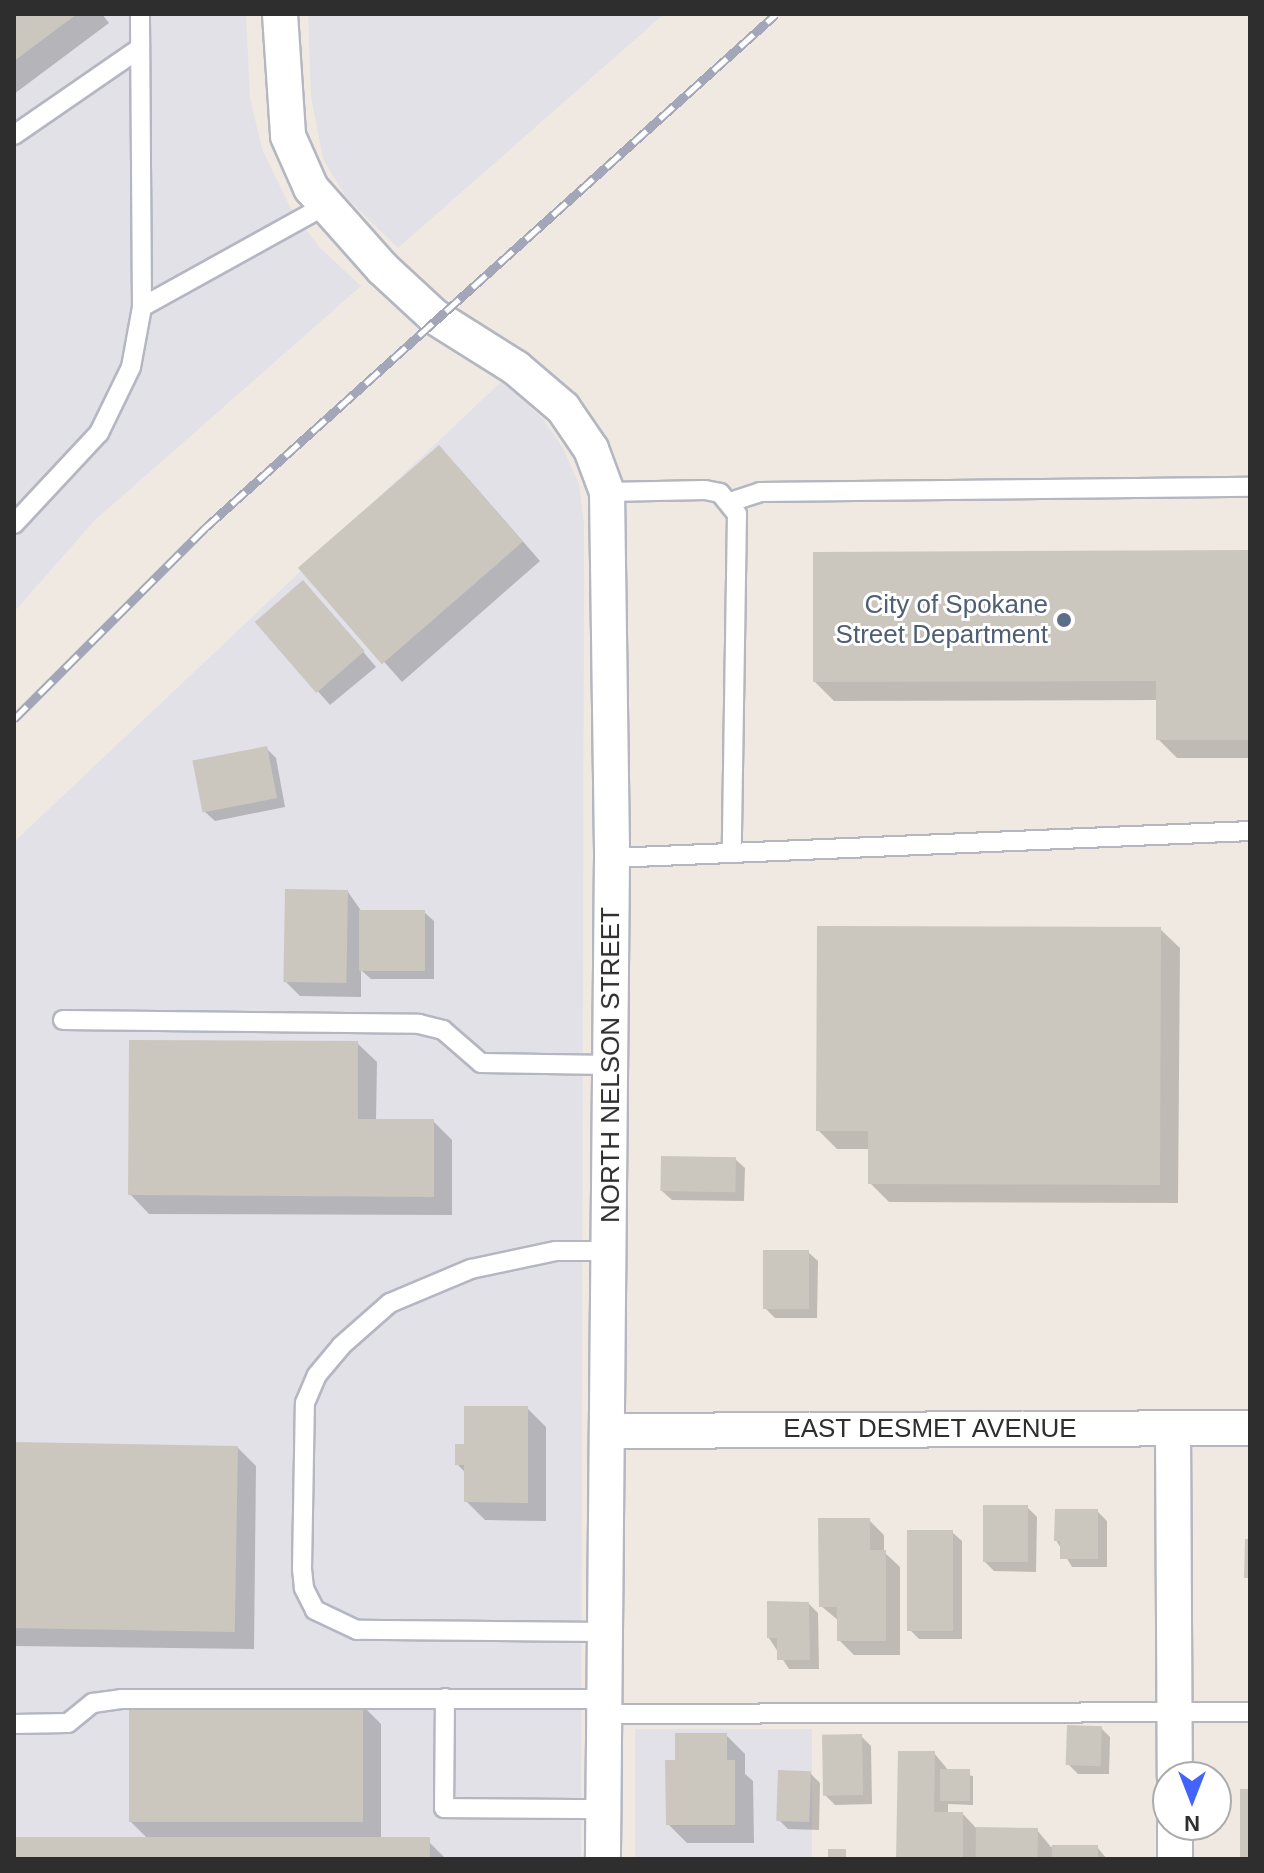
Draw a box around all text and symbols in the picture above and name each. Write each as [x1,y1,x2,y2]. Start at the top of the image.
place label: City of Spokane Street Department [836,589,1048,650]
marker: City of Spokane Street Department [1055,611,1073,629]
street label: NORTH NELSON STREET [595,907,627,1223]
street label: EAST DESMET AVENUE [782,1413,1078,1445]
north arrow [1152,1761,1232,1841]
text: N [1184,1811,1200,1836]

